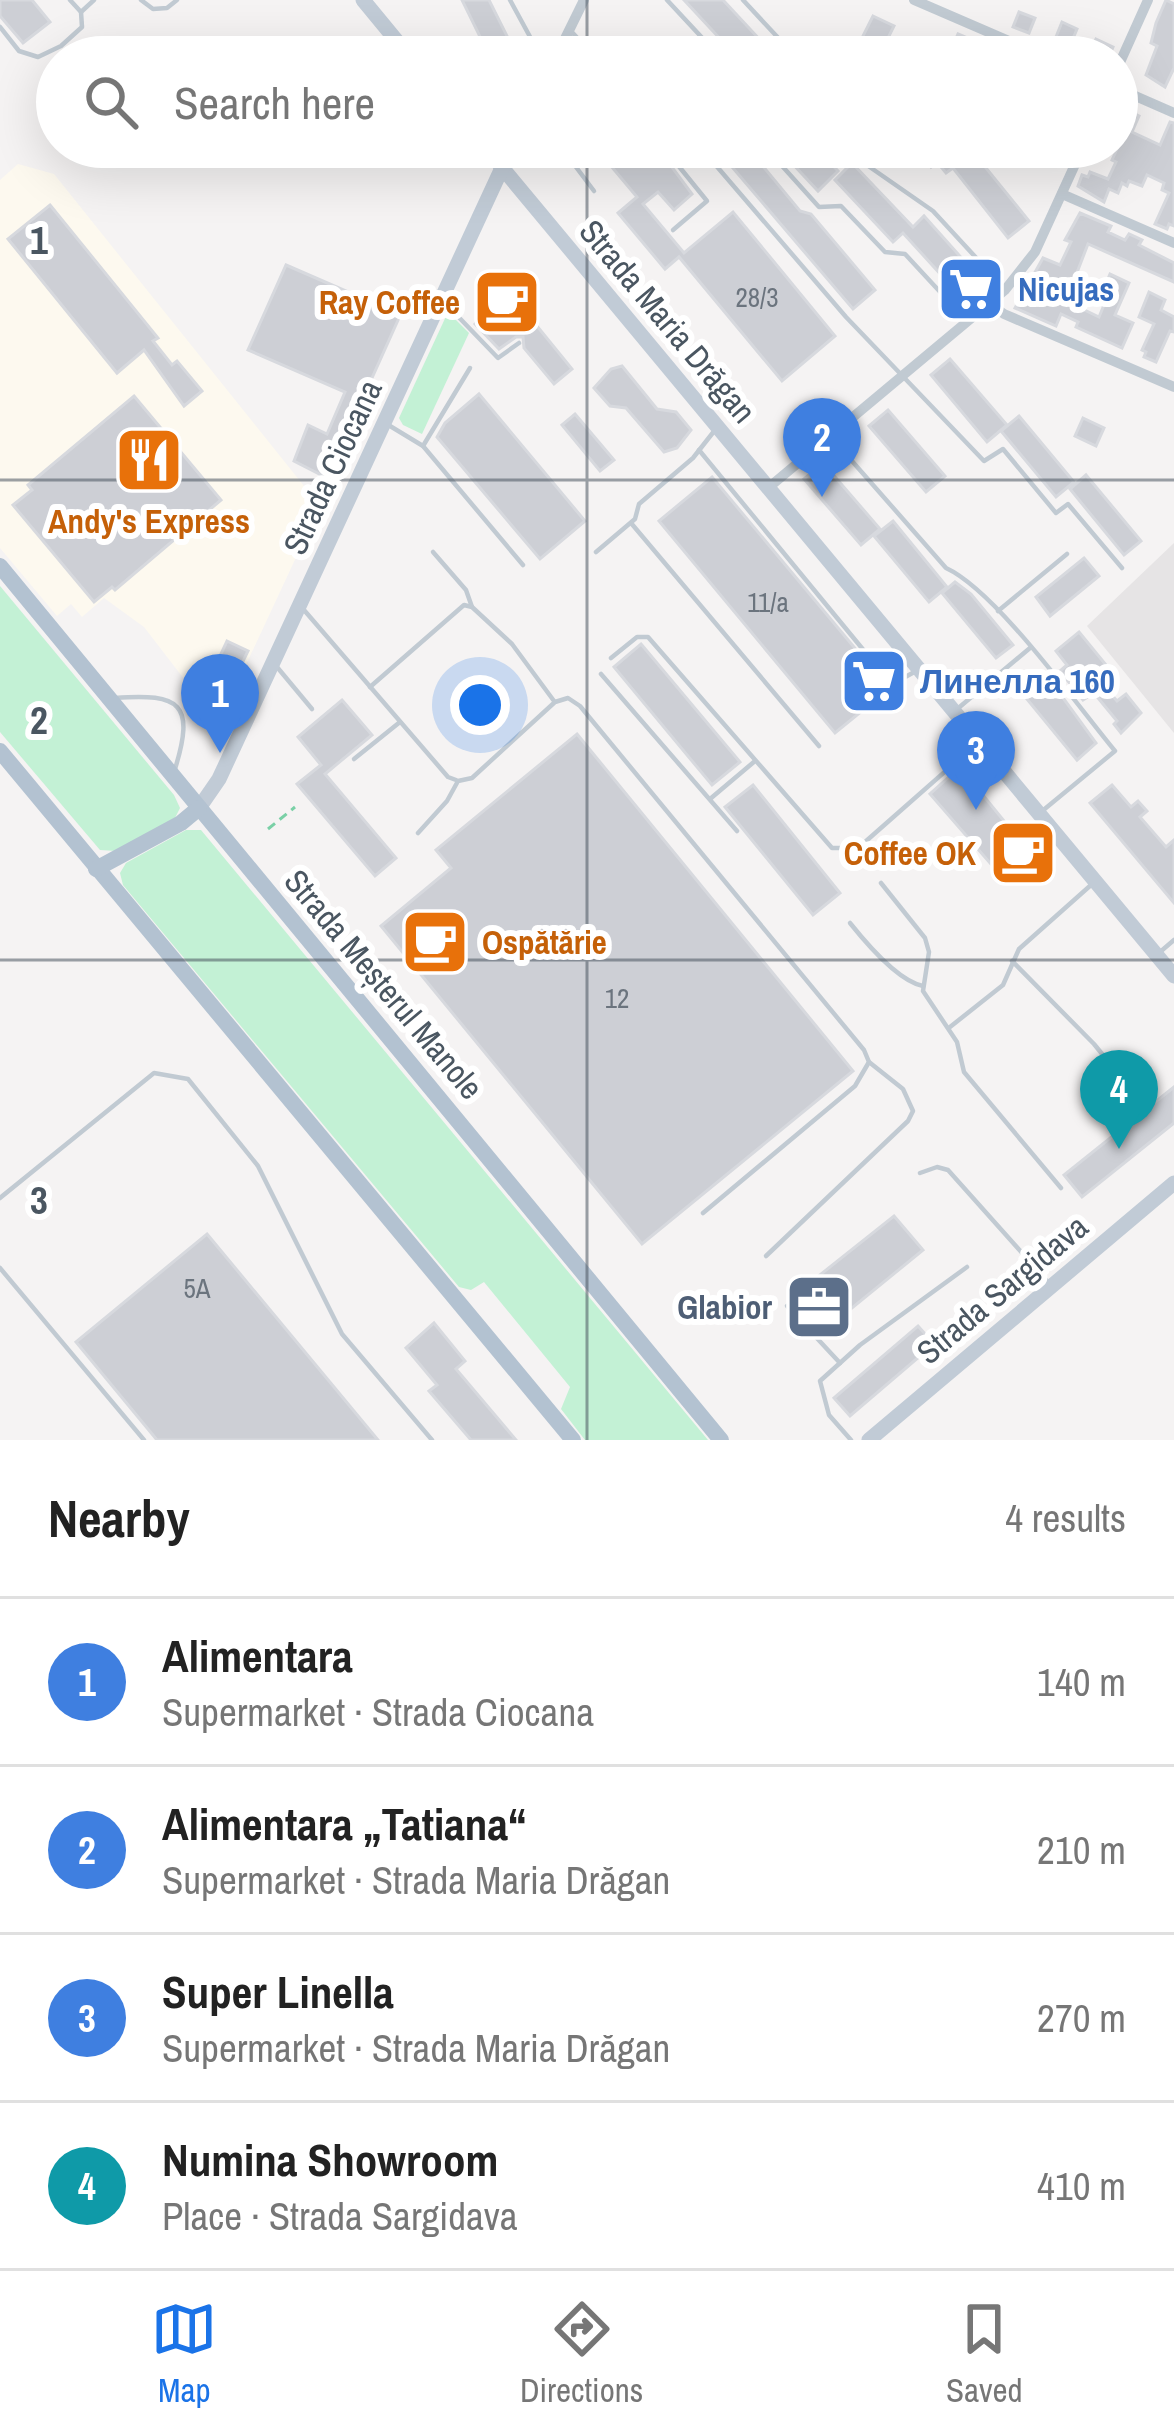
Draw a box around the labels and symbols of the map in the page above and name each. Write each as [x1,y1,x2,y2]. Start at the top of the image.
street label: Strada Maria Drăgan [570,210,766,432]
text: 1 [30,214,48,266]
supermarket icon: Nicujas [936,254,1006,324]
cafe icon: Ray Coffee [472,267,542,337]
place label: Nicujas [1018,267,1114,311]
house number: 28/3 [735,279,779,315]
place label: Ray Coffee [319,280,460,324]
street label: Strada Ciocana [272,372,392,562]
pin: 2 [783,398,861,497]
restaurant icon: Andy's Express [114,425,184,495]
place label: Andy's Express [48,499,250,543]
house number: 11/a [747,584,789,620]
supermarket icon: Линелла 160 [839,646,909,716]
pin: 1 [181,654,259,753]
place label: Линелла 160 [920,659,1115,703]
your location [450,675,510,735]
text: 2 [30,694,48,746]
pin: 3 [937,711,1015,810]
cafe icon: Coffee OK [988,818,1058,888]
place label: Coffee OK [844,831,976,875]
street label: Strada Meșterul Manole [275,860,493,1108]
cafe icon: Ospătărie [400,907,470,977]
place label: Ospătărie [482,920,607,964]
house number: 12 [605,980,629,1016]
pin: 4 [1080,1050,1158,1149]
text: 3 [30,1174,48,1226]
street label: Strada Sargidava [907,1204,1097,1374]
house number: 5A [183,1270,211,1306]
office icon: Glabior [784,1272,854,1342]
place label: Glabior [677,1285,772,1329]

